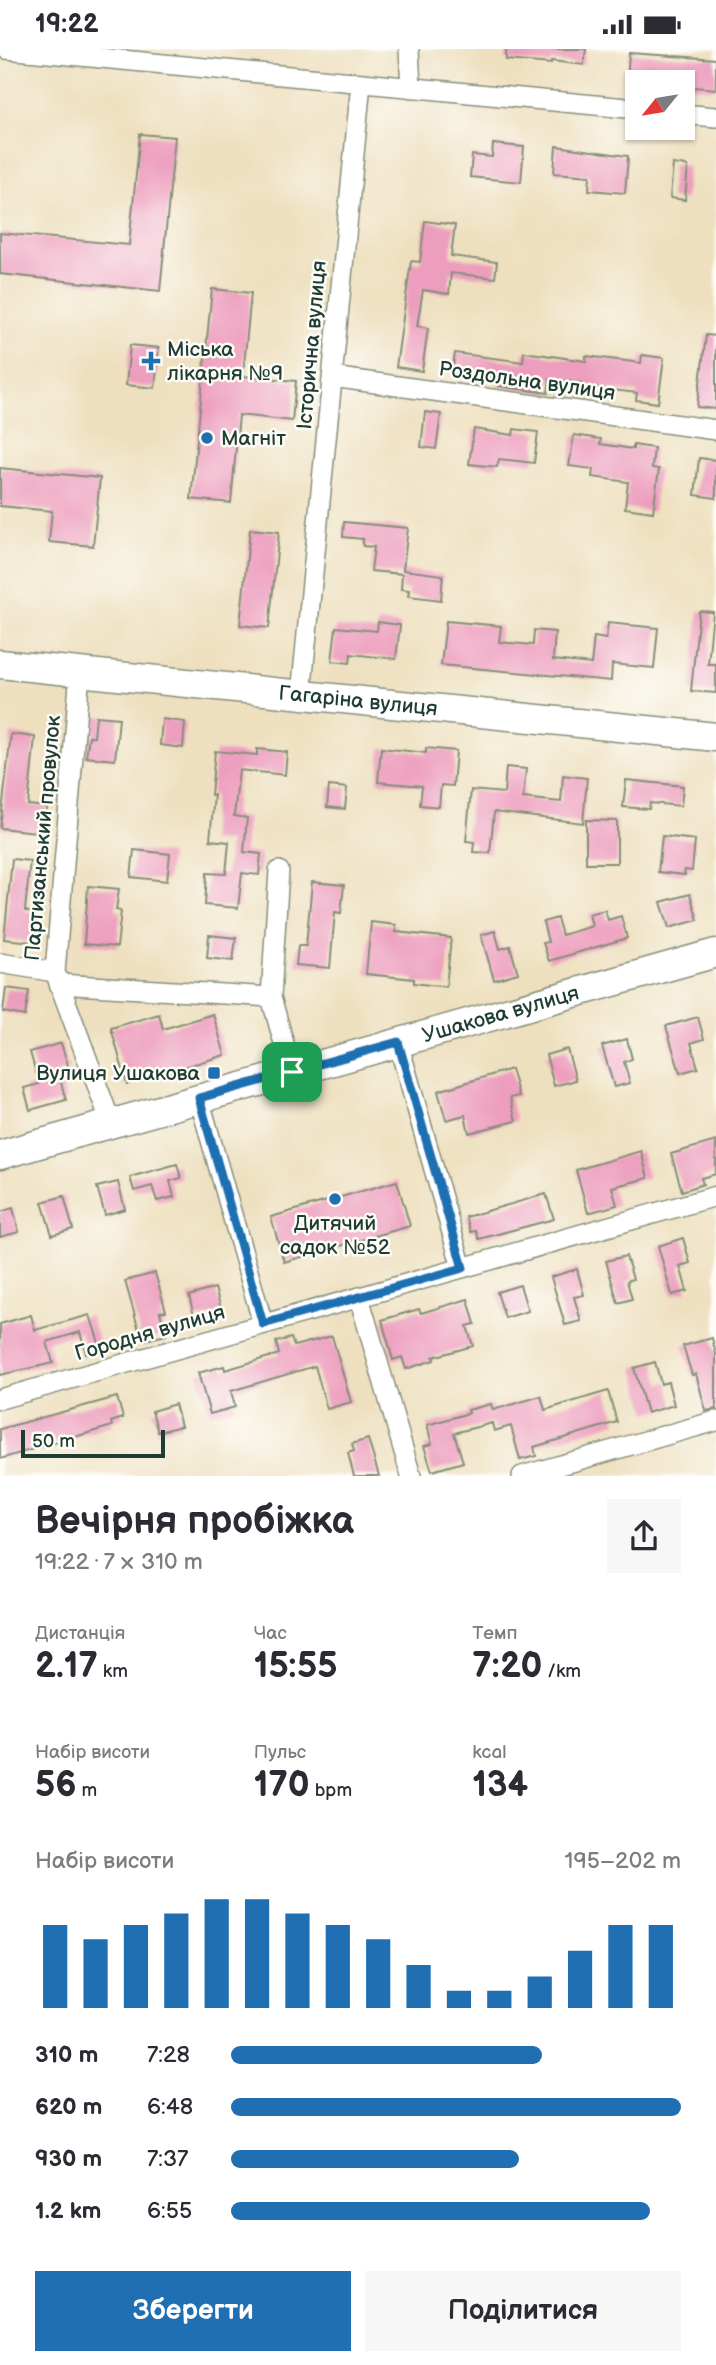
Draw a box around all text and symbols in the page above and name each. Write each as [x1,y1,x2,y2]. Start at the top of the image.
text: 19:22 [35,9,99,40]
north arrow [625,70,695,140]
map controls [625,70,695,140]
street label: Історична вулиця [292,260,332,430]
place label: Міська лікарня №9 [167,337,283,386]
marker: Міська лікарня №9 [141,351,161,371]
street label: Роздольна вулиця [437,356,617,406]
place label: Магніт [221,426,286,451]
marker: Магніт [199,430,215,446]
street label: Гагаріна вулиця [278,680,439,721]
street label: Партизанський провулок [20,714,66,962]
street label: Ушакова вулиця [419,980,582,1048]
pin [262,1042,322,1102]
icon: arrive [273,1053,311,1091]
place label: Вулиця Ушакова [36,1061,201,1086]
marker: Вулиця Ушакова [206,1065,222,1081]
marker: Дитячий садок №52 [327,1191,343,1207]
place label: Дитячий садок №52 [280,1211,391,1260]
street label: Городня вулиця [72,1300,228,1366]
scale bar [21,1427,164,1459]
text: 50 m [32,1430,75,1453]
text: Вечірня пробіжка [35,1499,354,1544]
button: share [607,1499,681,1573]
text: 19:22 · 7 × 310 m [35,1548,203,1576]
text: Дистанція [35,1622,125,1645]
text: Час [254,1622,287,1645]
text: Темп [472,1622,517,1645]
text: 2.17 [35,1645,98,1688]
text: 15:55 [254,1645,337,1688]
text: 7:20 [472,1645,542,1688]
text: km [98,1660,128,1683]
text: /km [542,1660,581,1683]
text: Набір висоти [35,1741,150,1764]
text: Пульс [254,1741,306,1764]
text: kcal [472,1741,506,1764]
text: 56 [35,1764,76,1807]
text: 170 [254,1764,310,1807]
text: 134 [472,1764,528,1807]
text: m [76,1779,97,1802]
text: bpm [310,1779,352,1802]
text: Набір висоти [35,1847,174,1875]
text: 195–202 m [565,1847,681,1875]
text: 310 m [35,2041,98,2069]
text: 7:28 [147,2041,190,2069]
text: 620 m [35,2093,102,2121]
text: 6:48 [147,2093,193,2121]
text: 930 m [35,2145,102,2173]
text: 7:37 [147,2145,188,2173]
text: 1.2 km [35,2197,101,2225]
text: 6:55 [147,2197,192,2225]
button: Зберегти [35,2271,351,2351]
button: Поділитися [365,2271,681,2351]

